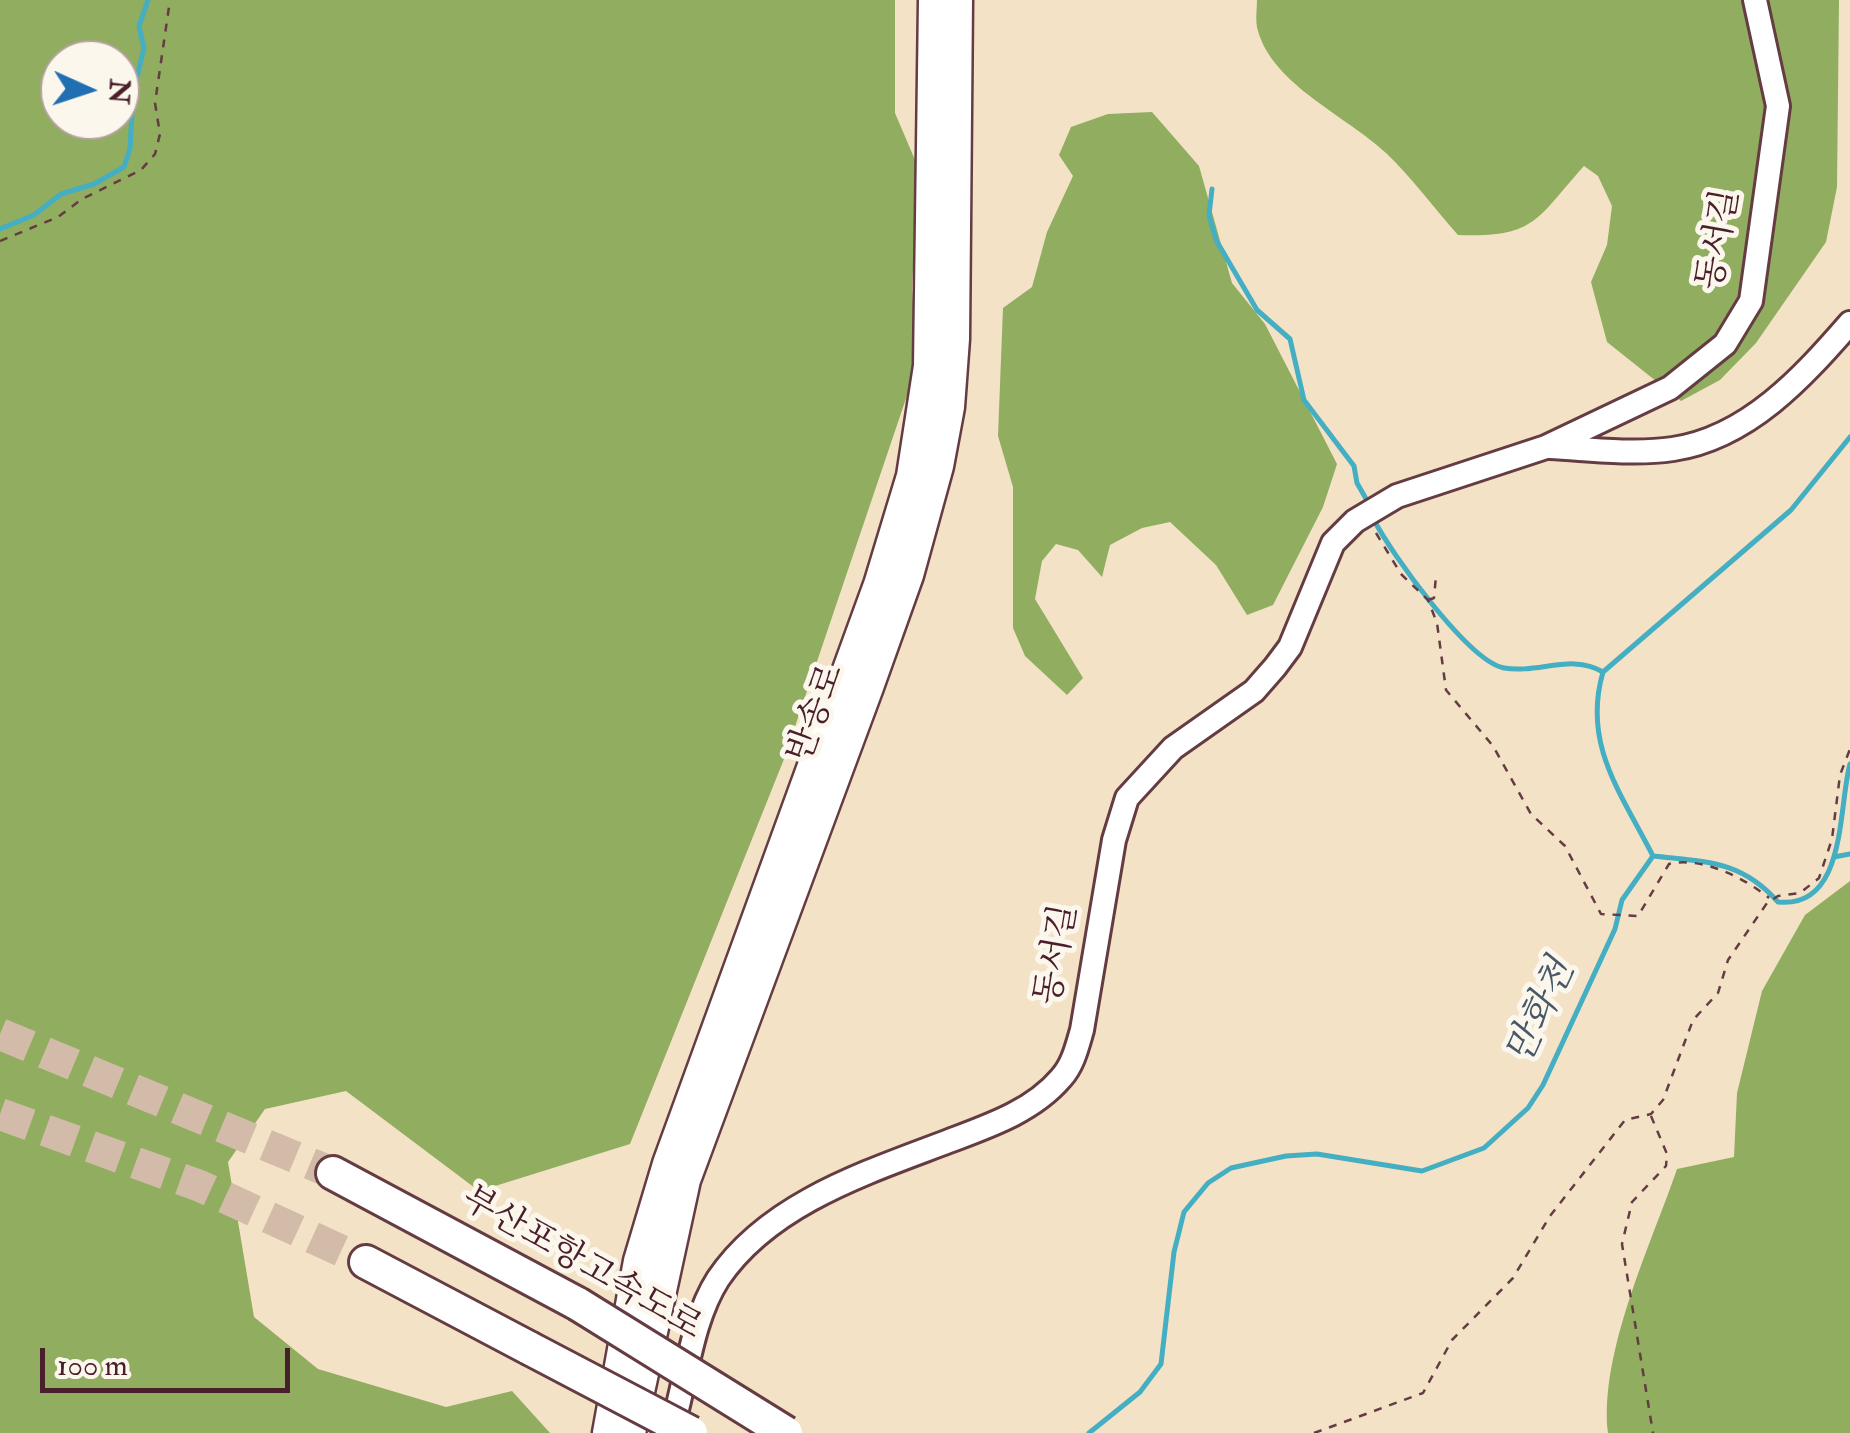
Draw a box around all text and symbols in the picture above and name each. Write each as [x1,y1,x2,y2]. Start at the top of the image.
north arrow [40,40,140,140]
text: N [100,78,137,105]
street label: 동서길 [1692,186,1750,294]
street label: 반송로 [781,659,855,769]
street label: 동서길 [1030,901,1088,1009]
water label: 만화천 [1499,953,1587,1073]
street label: 부산포항고속도로 [453,1179,709,1351]
scale bar [45,1328,295,1390]
text: 100 m [57,1347,128,1384]

